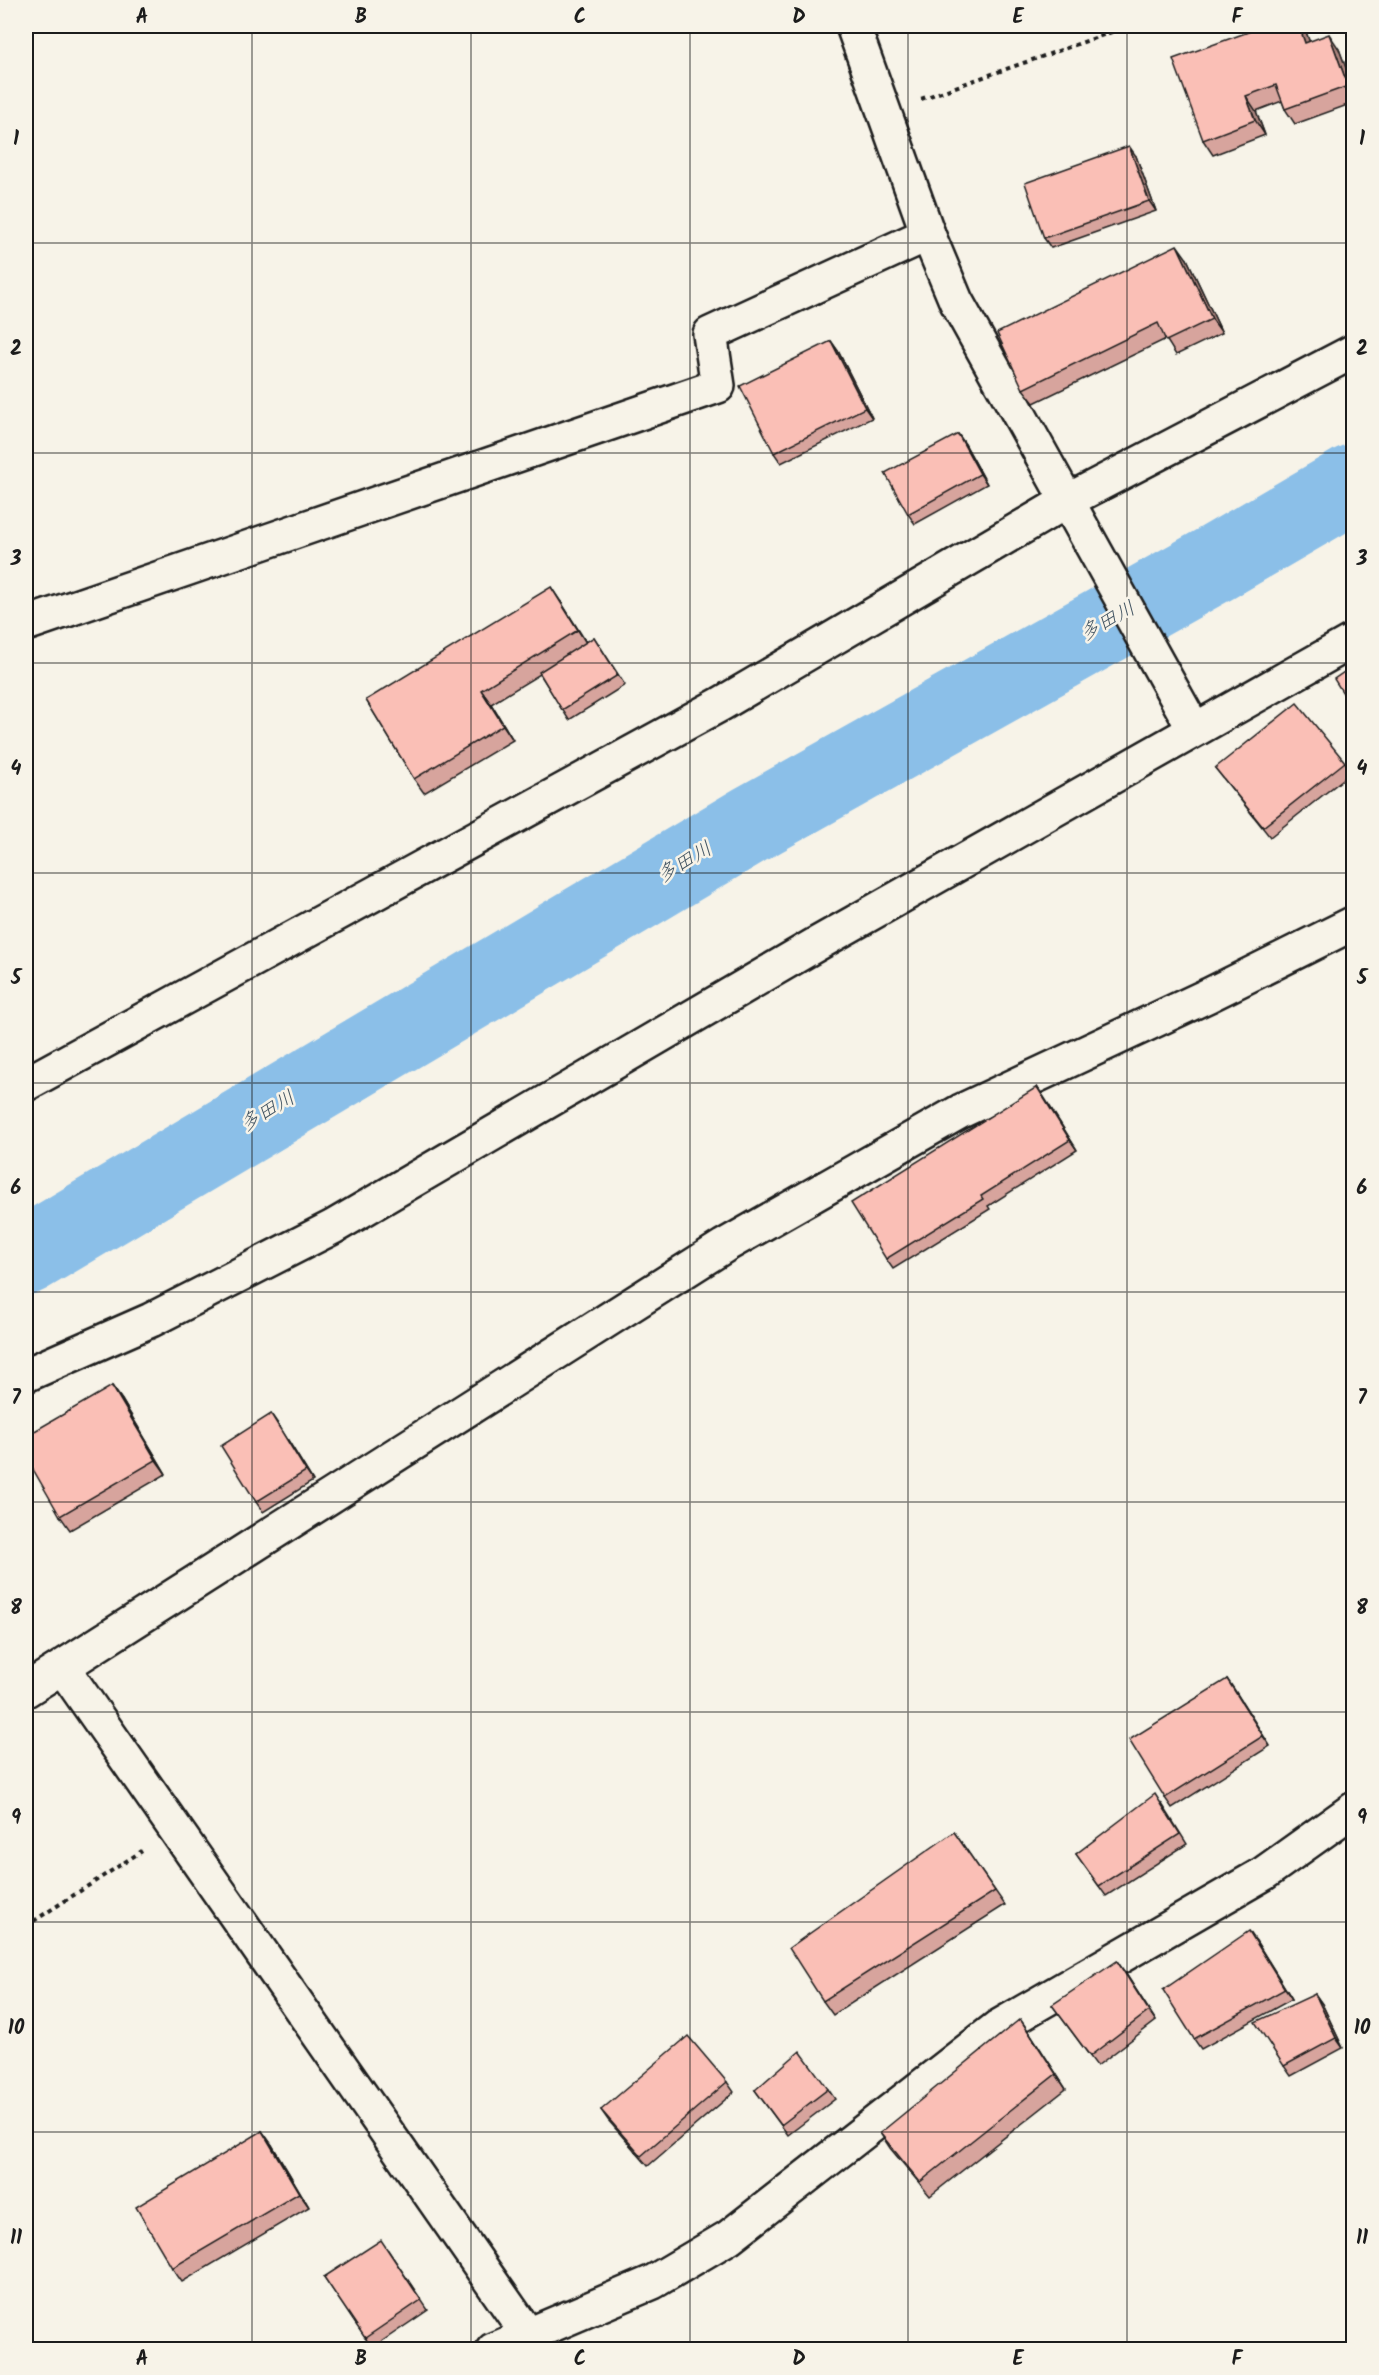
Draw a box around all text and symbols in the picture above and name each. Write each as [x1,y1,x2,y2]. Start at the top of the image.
text: A [136,2,148,34]
text: B [355,2,367,34]
text: C [574,2,586,34]
text: D [792,2,806,34]
text: E [1012,2,1024,34]
text: F [1232,2,1244,34]
text: 1 [13,124,19,156]
text: 1 [1359,124,1365,156]
text: 2 [10,334,22,366]
text: 2 [1356,334,1368,366]
text: 3 [10,544,22,576]
text: 3 [1356,544,1368,576]
water label: 多田川 [1074,593,1142,651]
text: 4 [11,754,22,786]
text: 4 [1357,754,1368,786]
water label: 多田川 [651,834,719,892]
text: 5 [10,963,23,995]
text: 5 [1356,963,1369,995]
water label: 多田川 [234,1083,302,1141]
text: 6 [11,1173,22,1205]
text: 6 [1357,1173,1368,1205]
text: 7 [11,1383,21,1415]
text: 7 [1357,1383,1367,1415]
text: 8 [10,1593,22,1625]
text: 8 [1356,1593,1368,1625]
text: 9 [11,1803,21,1835]
text: 9 [1357,1803,1367,1835]
text: 10 [8,2013,25,2045]
text: 10 [1354,2013,1371,2045]
text: 11 [10,2223,22,2255]
text: 11 [1356,2223,1368,2255]
text: A [136,2344,148,2375]
text: B [355,2344,367,2375]
text: C [574,2344,586,2375]
text: D [792,2344,806,2375]
text: E [1012,2344,1024,2375]
text: F [1232,2344,1244,2375]

